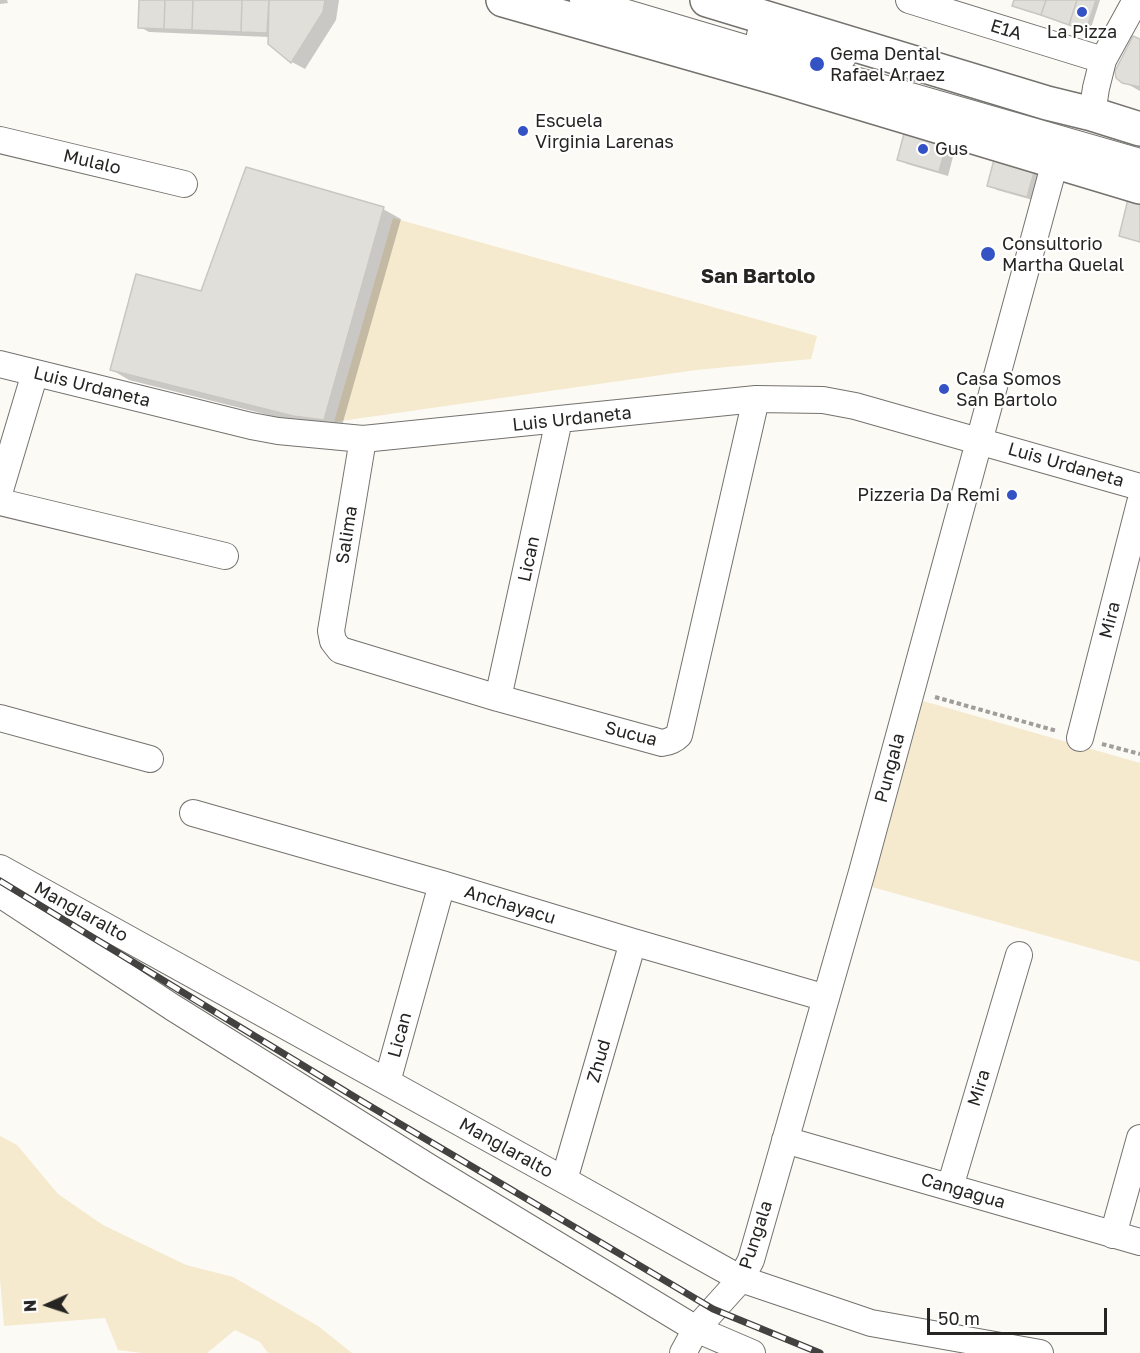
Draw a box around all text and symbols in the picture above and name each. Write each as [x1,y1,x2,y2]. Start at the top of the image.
marker: La Pizza [1075,5,1089,19]
street label: E1A [988,15,1024,45]
place label: La Pizza [1047,21,1117,43]
place label: Gema Dental Rafael Arraez [830,43,945,86]
marker: Gema Dental Rafael Arraez [808,55,826,73]
place label: Escuela Virginia Larenas [535,110,674,152]
marker: Escuela Virginia Larenas [516,124,530,138]
place label: Gus [935,138,968,160]
marker: Gus [916,142,930,156]
street label: Mulalo [61,145,123,179]
place label: Consultorio Martha Quelal [1002,233,1124,276]
marker: Consultorio Martha Quelal [979,245,997,263]
district label: San Bartolo [701,265,815,289]
street label: Luis Urdaneta [31,362,153,412]
place label: Casa Somos San Bartolo [956,368,1061,410]
marker: Casa Somos San Bartolo [937,382,951,396]
street label: Luis Urdaneta [511,402,633,436]
street label: Luis Urdaneta [1005,438,1127,492]
place label: Pizzeria Da Remi [857,484,1000,506]
marker: Pizzeria Da Remi [1005,488,1019,502]
street label: Salima [332,504,362,566]
street label: Lican [514,534,544,584]
street label: Mira [1095,599,1125,641]
street label: Sucua [603,717,659,751]
street label: Pungala [870,731,910,805]
street label: Manglaralto [30,877,132,947]
street label: Anchayacu [462,881,558,929]
street label: Lican [384,1010,416,1060]
street label: Zhud [583,1037,615,1085]
street label: Mira [963,1067,995,1109]
street label: Manglaralto [455,1113,557,1183]
street label: Cangagua [918,1169,1008,1213]
street label: Pungala [735,1198,777,1272]
north arrow [18,1275,78,1335]
scale bar [930,1296,1110,1334]
text: N [20,1299,40,1313]
text: 50 m [938,1307,980,1329]

